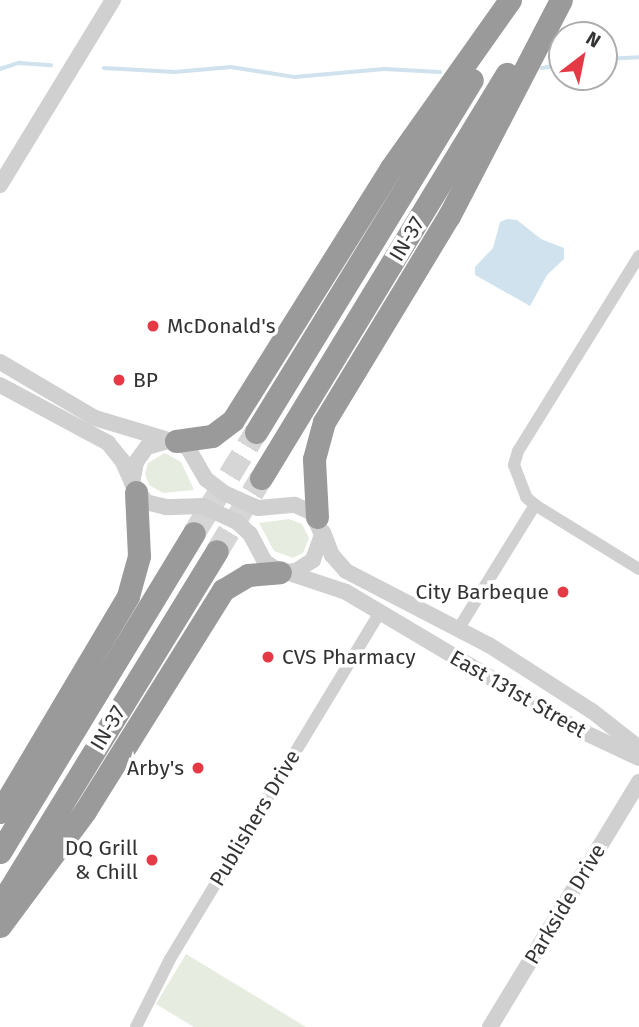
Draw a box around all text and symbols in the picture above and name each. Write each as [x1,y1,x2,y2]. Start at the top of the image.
north arrow [548,21,618,91]
text: N [582,26,605,53]
street label: IN-37 [384,212,430,266]
place label: McDonald's [167,313,275,339]
marker: McDonald's [145,318,161,334]
place label: BP [133,367,158,393]
marker: BP [111,372,127,388]
place label: City Barbeque [416,579,549,605]
marker: City Barbeque [555,584,571,600]
place label: CVS Pharmacy [282,644,416,670]
street label: East 131st Street [445,645,591,743]
marker: CVS Pharmacy [260,649,276,665]
street label: IN-37 [85,701,131,755]
street label: Publishers Drive [204,745,306,891]
place label: Arby's [127,755,184,781]
marker: Arby's [190,760,206,776]
place label: DQ Grill & Chill [65,835,138,885]
street label: Parkside Drive [519,839,611,969]
marker: DQ Grill & Chill [144,852,160,868]

